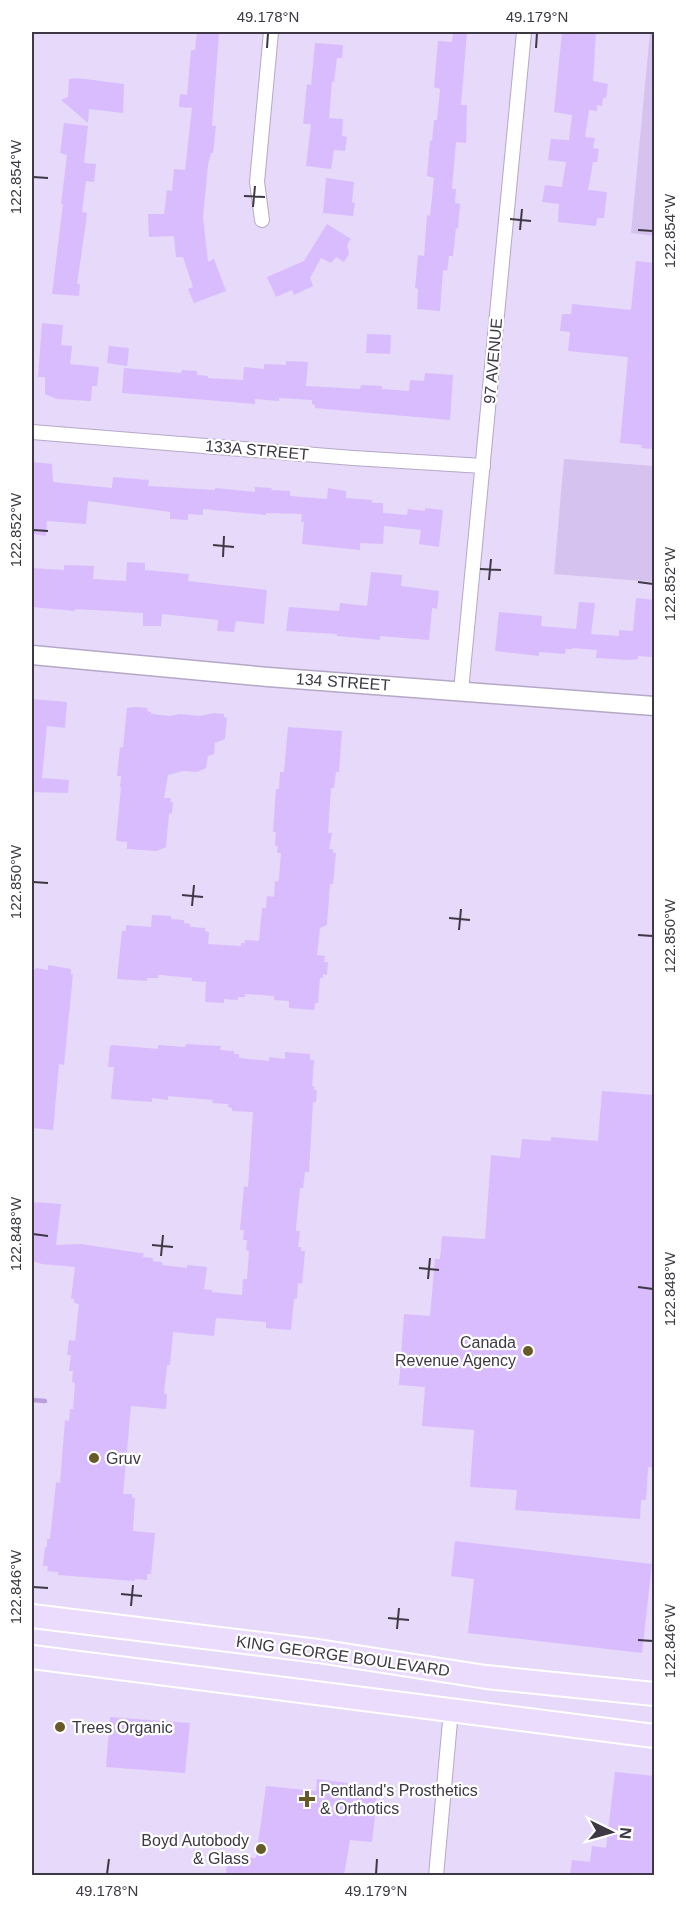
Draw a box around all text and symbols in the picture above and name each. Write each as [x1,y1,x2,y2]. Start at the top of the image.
text: 49.178°N [237,8,299,25]
text: 49.179°N [506,8,568,25]
text: 122.854°W [7,139,24,214]
text: 122.854°W [661,193,678,268]
street label: 97 AVENUE [481,317,505,405]
street label: 133A STREET [204,437,310,463]
text: 122.852°W [7,492,24,567]
text: 122.852°W [661,546,678,621]
street label: 134 STREET [295,670,391,694]
text: 122.850°W [7,844,24,919]
text: 122.850°W [661,898,678,973]
text: 122.848°W [7,1196,24,1271]
text: 122.848°W [661,1251,678,1326]
place label: Canada Revenue Agency [395,1334,516,1369]
marker: Canada Revenue Agency [521,1344,535,1358]
place label: Gruv [106,1450,141,1467]
marker: Gruv [87,1451,101,1465]
text: 122.846°W [7,1549,24,1624]
text: 122.846°W [661,1603,678,1678]
street label: KING GEORGE BOULEVARD [235,1633,451,1679]
place label: Trees Organic [72,1719,173,1736]
marker: Trees Organic [53,1720,67,1734]
place label: Pentland's Prosthetics & Orthotics [320,1782,478,1817]
marker: Pentland's Prosthetics & Orthotics [298,1790,316,1808]
north arrow [581,1802,641,1862]
text: N [616,1827,634,1840]
place label: Boyd Autobody & Glass [141,1832,249,1867]
marker: Boyd Autobody & Glass [254,1842,268,1856]
text: 49.178°N [76,1882,138,1899]
text: 49.179°N [345,1882,407,1899]

